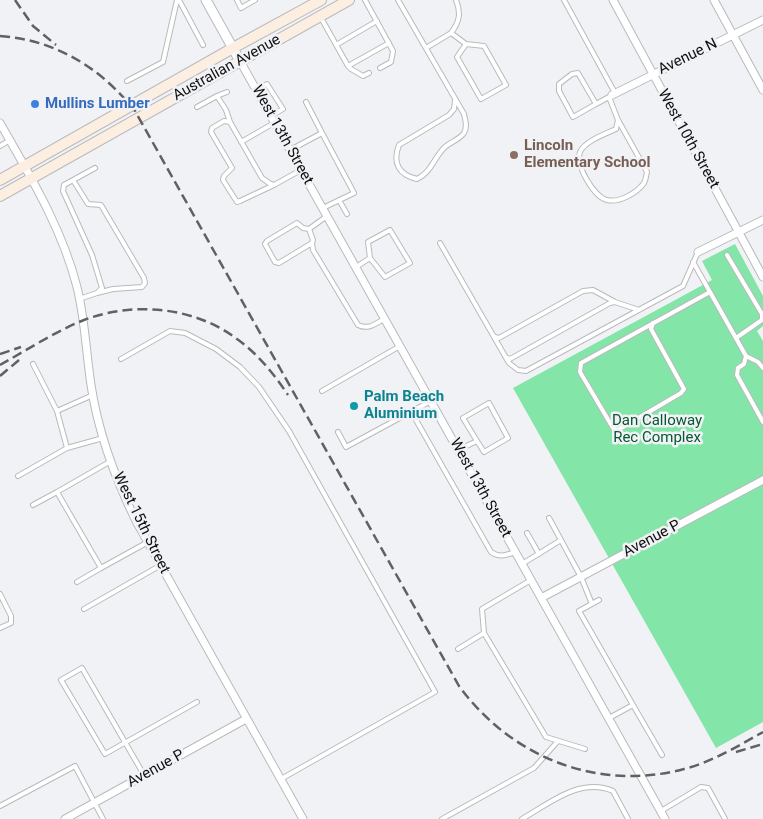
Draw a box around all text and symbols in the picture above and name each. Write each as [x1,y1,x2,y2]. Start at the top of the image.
street label: Australian Avenue [170,31,284,105]
street label: Avenue N [656,35,720,79]
street label: West 13th Street [247,82,317,188]
street label: West 10th Street [653,86,723,192]
place label: Mullins Lumber [45,95,150,113]
marker: Mullins Lumber [29,98,41,110]
place label: Lincoln Elementary School [524,137,650,172]
marker: Lincoln Elementary School [508,149,520,161]
place label: Palm Beach Aluminium [364,388,444,423]
marker: Palm Beach Aluminium [348,400,360,412]
park label: Dan Calloway Rec Complex [612,412,702,447]
street label: West 13th Street [445,435,515,541]
street label: West 15th Street [109,469,173,577]
street label: Avenue P [620,516,684,562]
street label: Avenue P [124,746,188,792]

